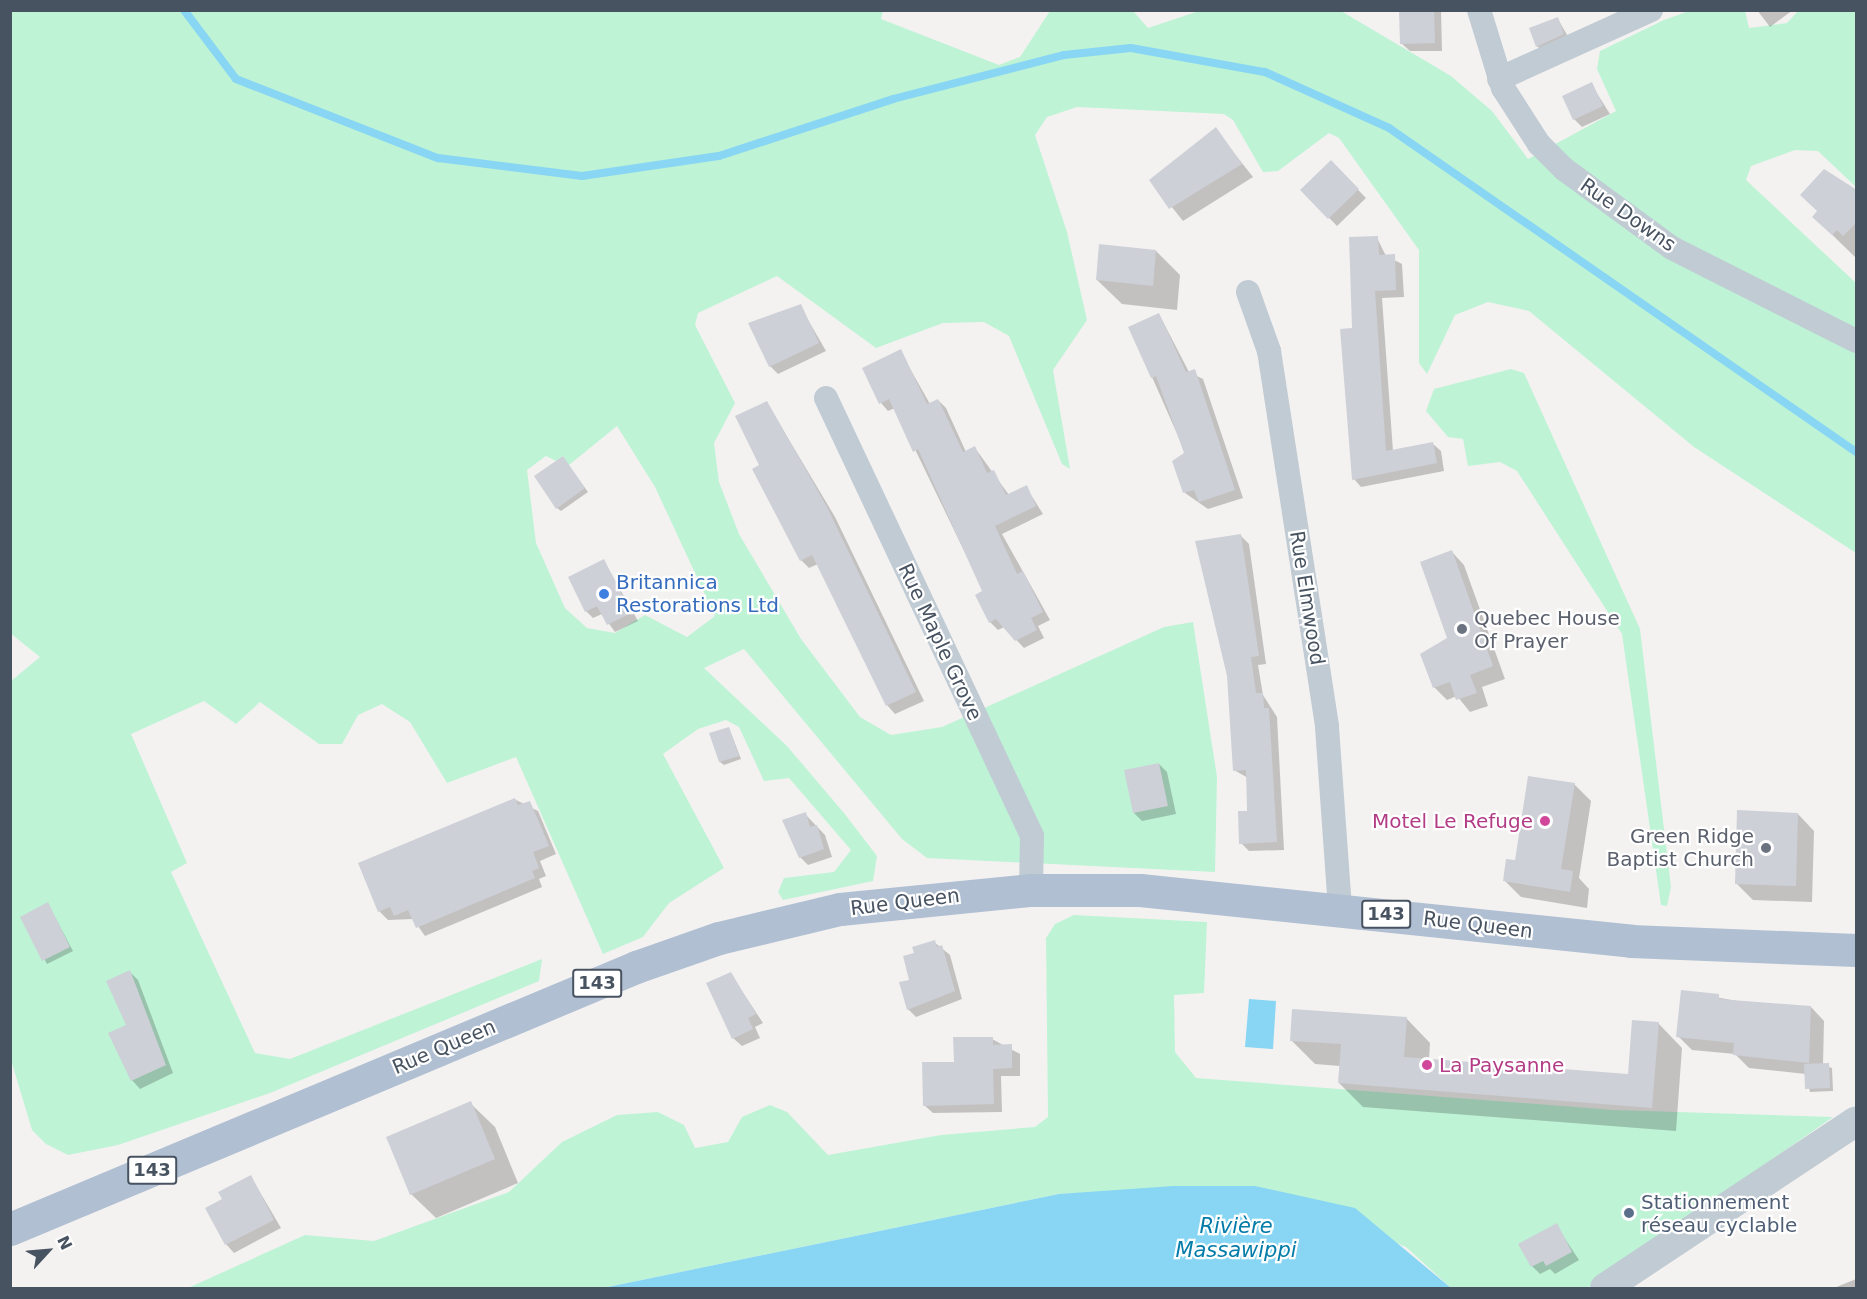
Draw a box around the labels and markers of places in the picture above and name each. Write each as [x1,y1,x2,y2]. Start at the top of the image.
place label: Britannica Restorations Ltd [616,570,779,617]
marker: Britannica Restorations Ltd [597,587,611,601]
place label: Quebec House Of Prayer [1474,606,1620,653]
marker: Quebec House Of Prayer [1455,622,1469,636]
place label: Motel Le Refuge [1372,809,1533,833]
marker: Motel Le Refuge [1538,814,1552,828]
place label: Green Ridge Baptist Church [1607,825,1754,872]
marker: Green Ridge Baptist Church [1759,841,1773,855]
place label: La Paysanne [1439,1053,1564,1077]
marker: La Paysanne [1420,1058,1434,1072]
place label: Stationnement réseau cyclable [1641,1190,1797,1237]
marker: Stationnement réseau cyclable [1622,1206,1636,1220]

